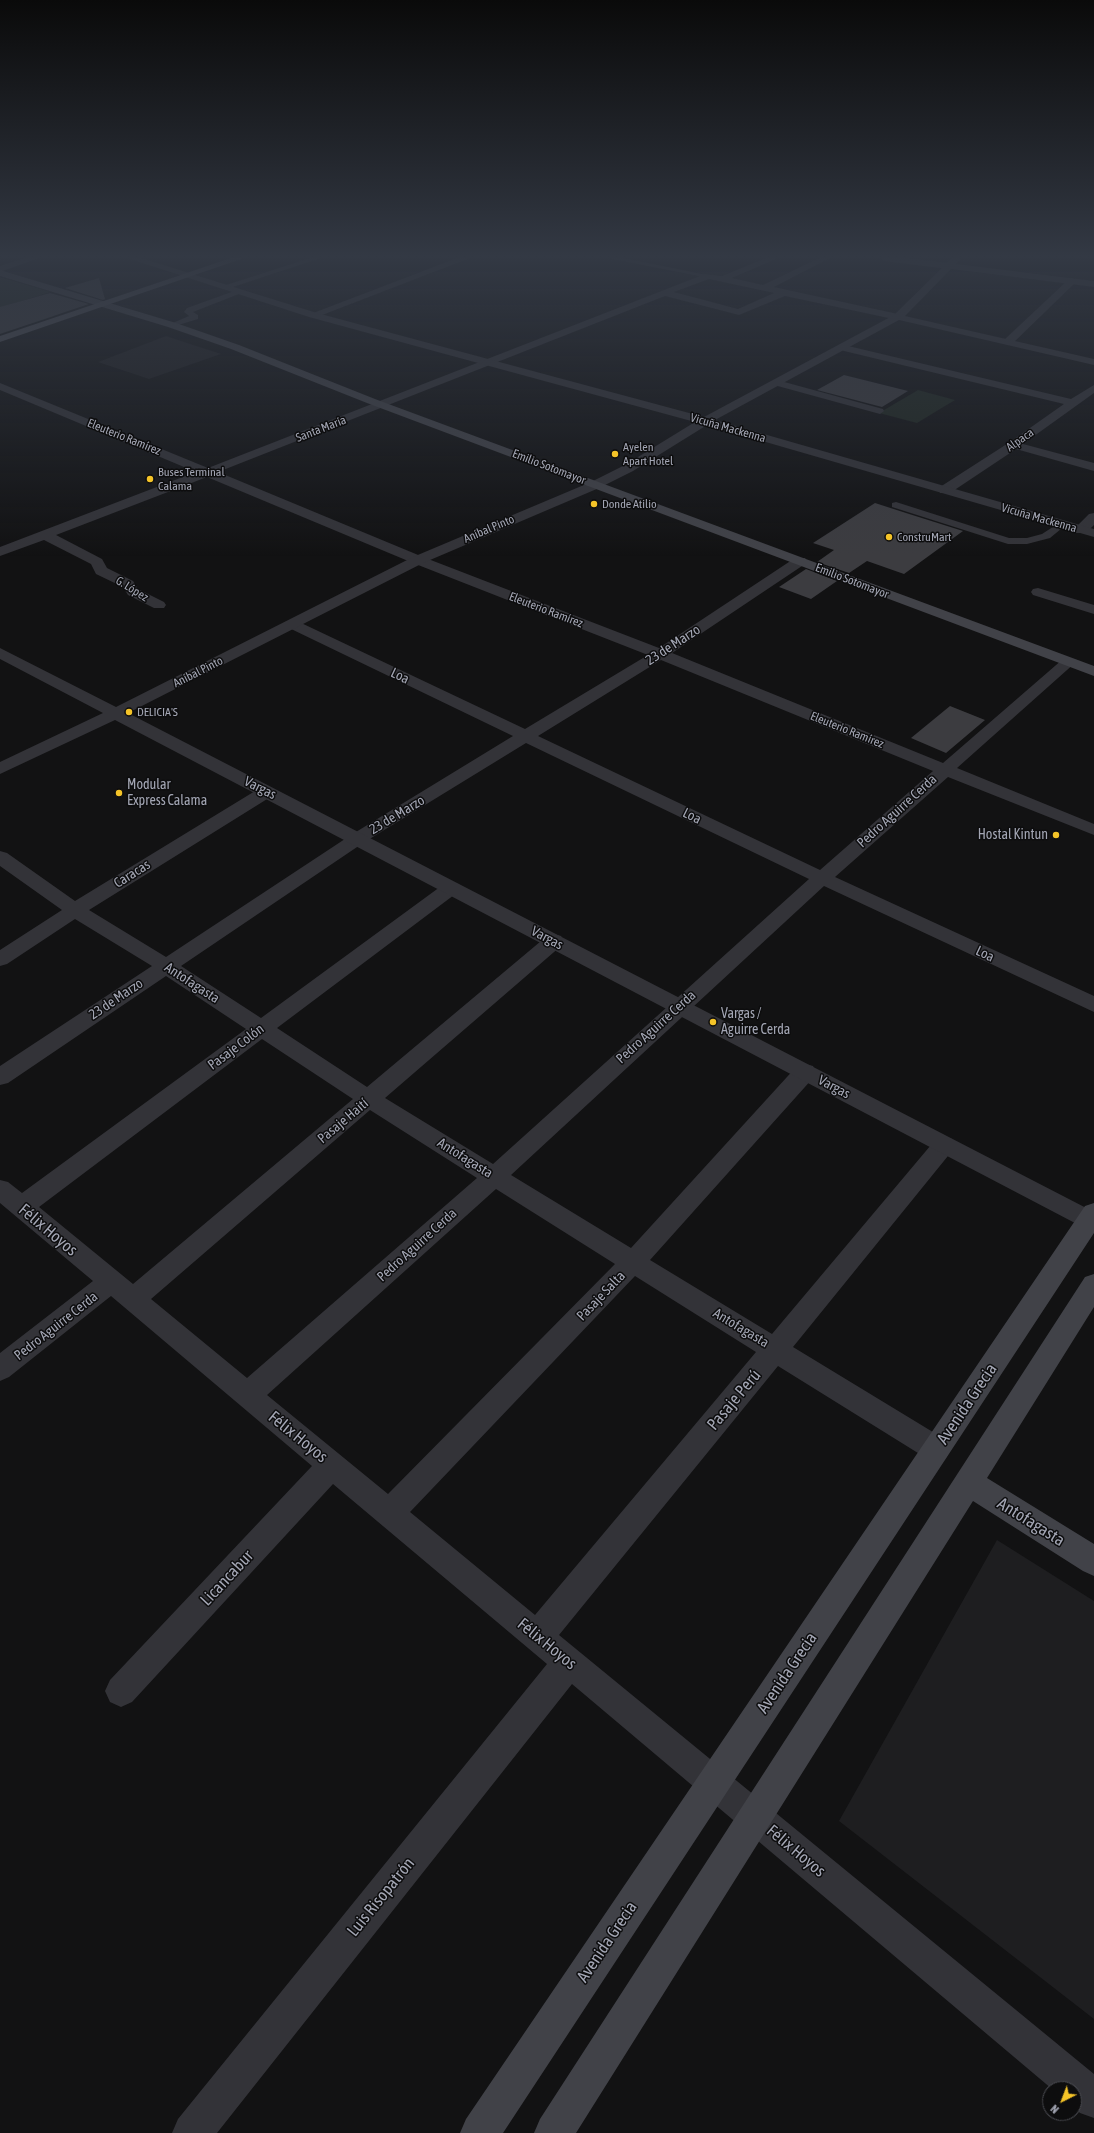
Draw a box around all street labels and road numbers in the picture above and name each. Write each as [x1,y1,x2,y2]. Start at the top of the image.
street label: Vicuña Mackenna [689,410,767,446]
street label: Santa María [294,413,348,445]
street label: Eleuterio Ramírez [85,416,163,458]
street label: Alpaca [1003,425,1037,455]
street label: Emilio Sotomayor [510,446,588,488]
street label: Vicuña Mackenna [1000,500,1078,536]
street label: Aníbal Pinto [461,512,517,546]
street label: Emilio Sotomayor [813,560,891,602]
street label: G. López [113,573,151,605]
street label: Eleuterio Ramírez [507,589,585,631]
street label: 23 de Marzo [643,621,703,669]
street label: Aníbal Pinto [171,653,225,691]
street label: Loa [388,664,412,688]
street label: Eleuterio Ramírez [808,709,886,751]
street label: Pedro Aguirre Cerda [854,771,940,851]
street label: Vargas [241,773,279,803]
street label: 23 de Marzo [366,792,428,838]
street label: Loa [680,804,704,828]
street label: Caracas [111,856,153,892]
street label: Vargas [528,923,566,953]
street label: Loa [973,942,997,966]
street label: Antofagasta [161,959,223,1007]
street label: 23 de Marzo [86,975,146,1023]
street label: Pedro Aguirre Cerda [613,987,699,1067]
street label: Pasaje Colón [205,1020,267,1074]
street label: Vargas [815,1072,853,1102]
street label: Pasaje Haití [314,1095,372,1147]
street label: Antofagasta [434,1134,496,1182]
street label: Félix Hoyos [14,1200,82,1260]
street label: Pedro Aguirre Cerda [374,1205,460,1285]
street label: Pasaje Salta [573,1268,629,1324]
street label: Pedro Aguirre Cerda [11,1288,101,1364]
street label: Antofagasta [710,1305,772,1351]
street label: Avenida Grecia [933,1360,1001,1448]
street label: Pasaje Perú [703,1366,765,1434]
street label: Félix Hoyos [264,1407,332,1467]
street label: Antofagasta [994,1493,1068,1551]
street label: Licancabur [196,1546,258,1610]
street label: Félix Hoyos [513,1614,581,1674]
street label: Avenida Grecia [753,1629,821,1717]
street label: Félix Hoyos [762,1821,830,1881]
street label: Luis Risopatrón [343,1853,419,1941]
street label: Avenida Grecia [573,1898,641,1986]

